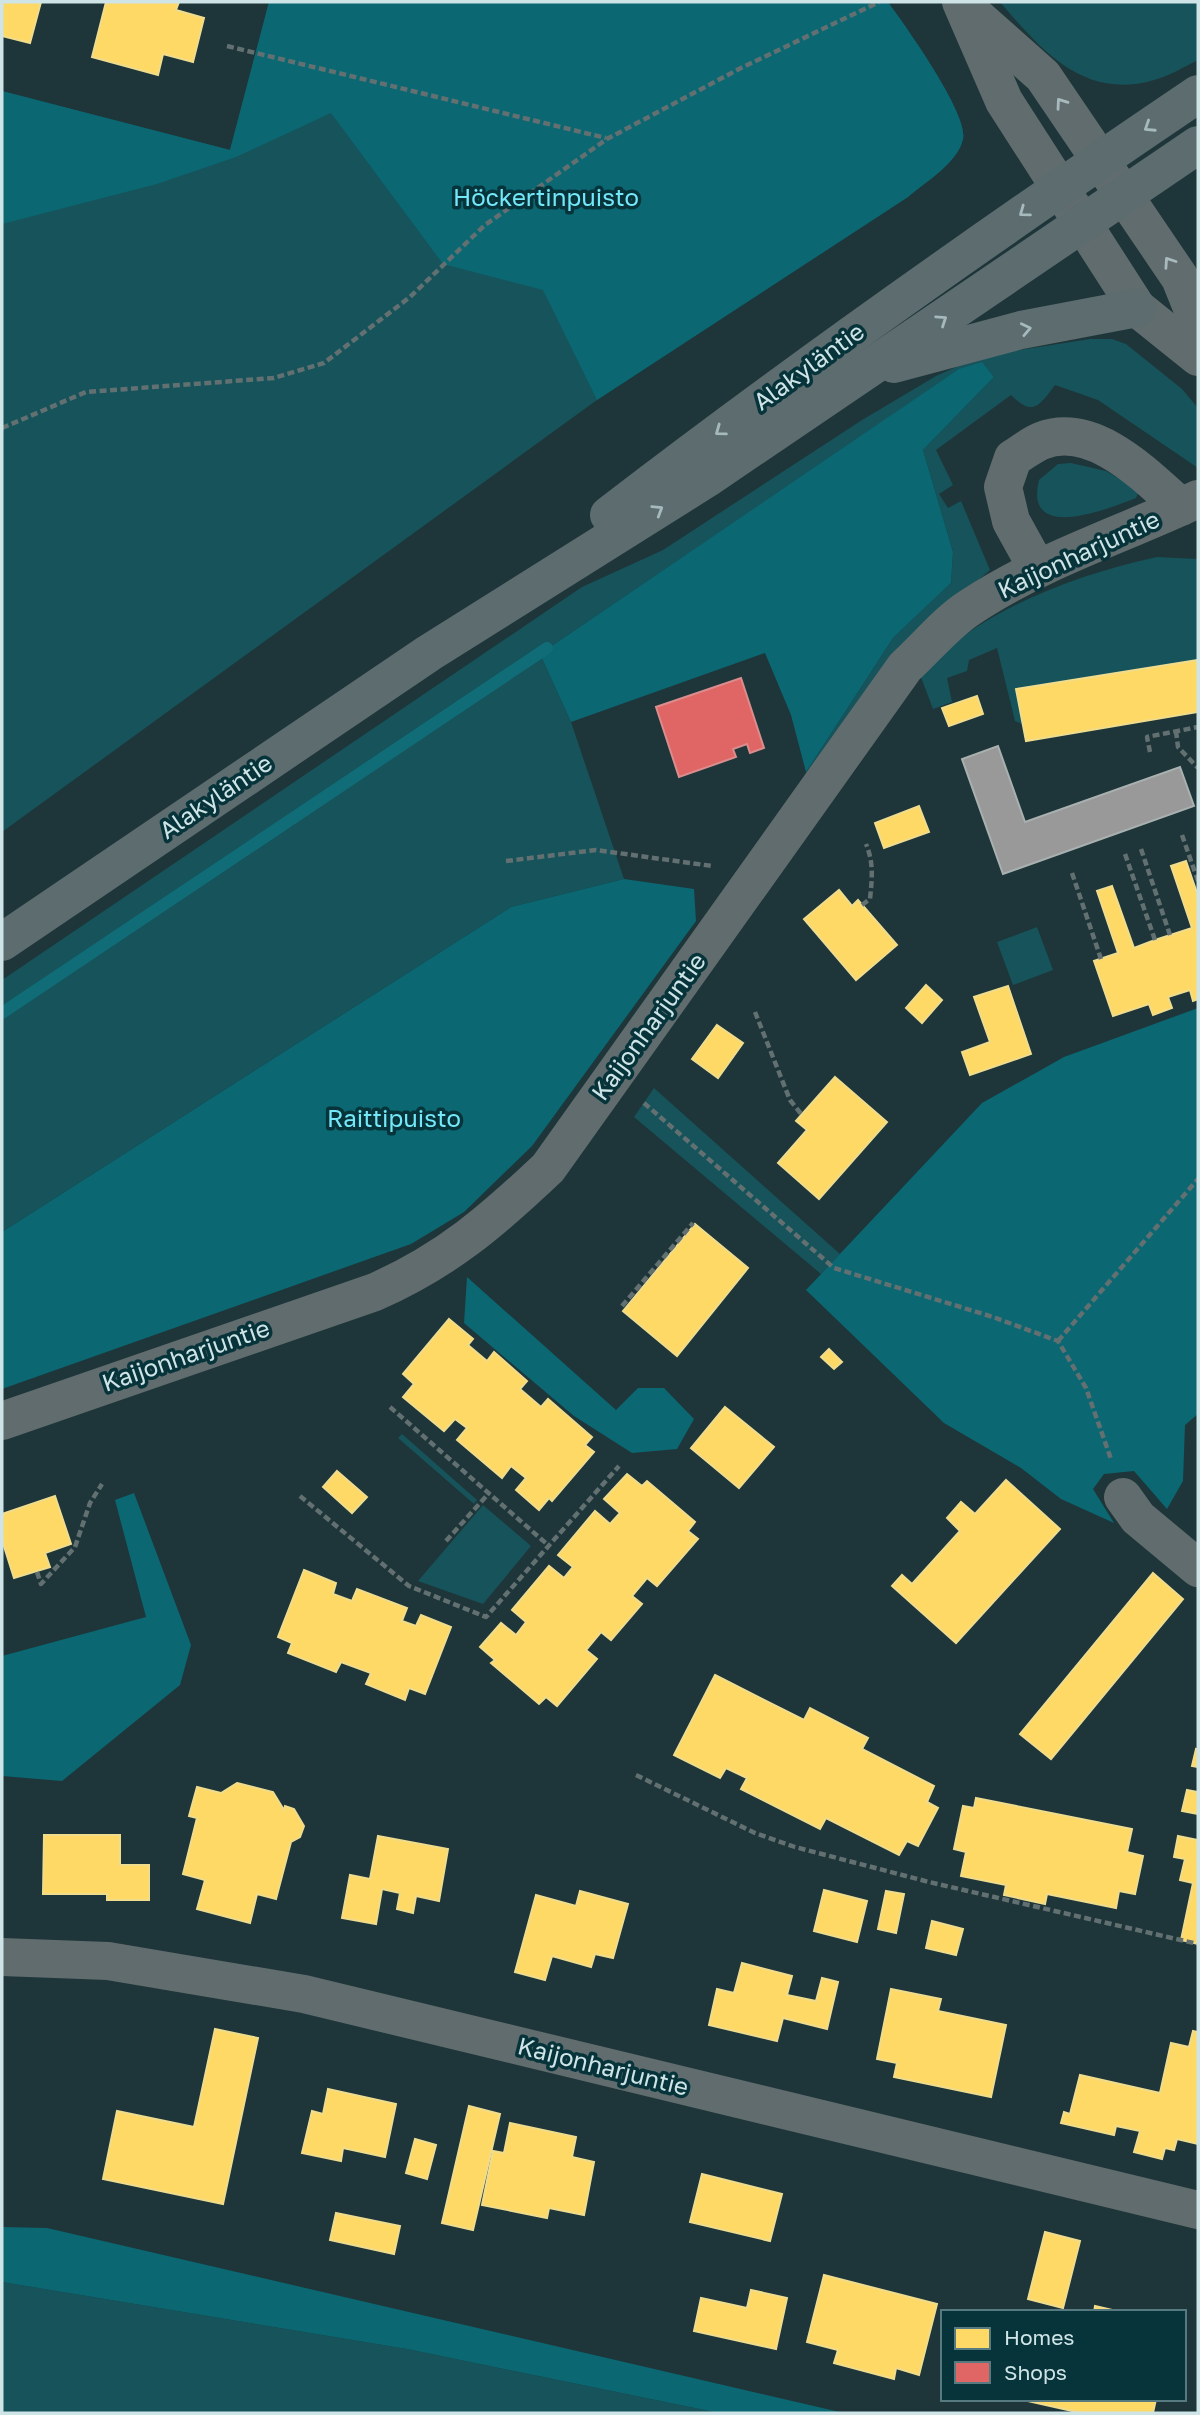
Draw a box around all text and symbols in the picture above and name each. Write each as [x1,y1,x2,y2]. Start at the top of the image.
one-way arrow [1057,98,1069,111]
one-way arrow [1144,119,1157,132]
park label: Höckertinpuisto [453,182,639,211]
one-way arrow [1019,204,1032,216]
one-way arrow [1165,257,1177,270]
street label: Alakyläntie [747,316,869,416]
one-way arrow [934,316,947,328]
one-way arrow [1020,323,1032,338]
one-way arrow [715,423,728,435]
street label: Kaijonharjuntie [993,504,1164,604]
one-way arrow [650,505,663,518]
street label: Alakyläntie [153,747,277,844]
street label: Kaijonharjuntie [585,947,711,1105]
park label: Raittipuisto [327,1103,461,1132]
street label: Kaijonharjuntie [98,1312,273,1397]
street label: Kaijonharjuntie [515,2030,692,2101]
legend [941,2310,1186,2401]
text: Homes [1004,2324,1074,2350]
text: Shops [1004,2359,1067,2385]

